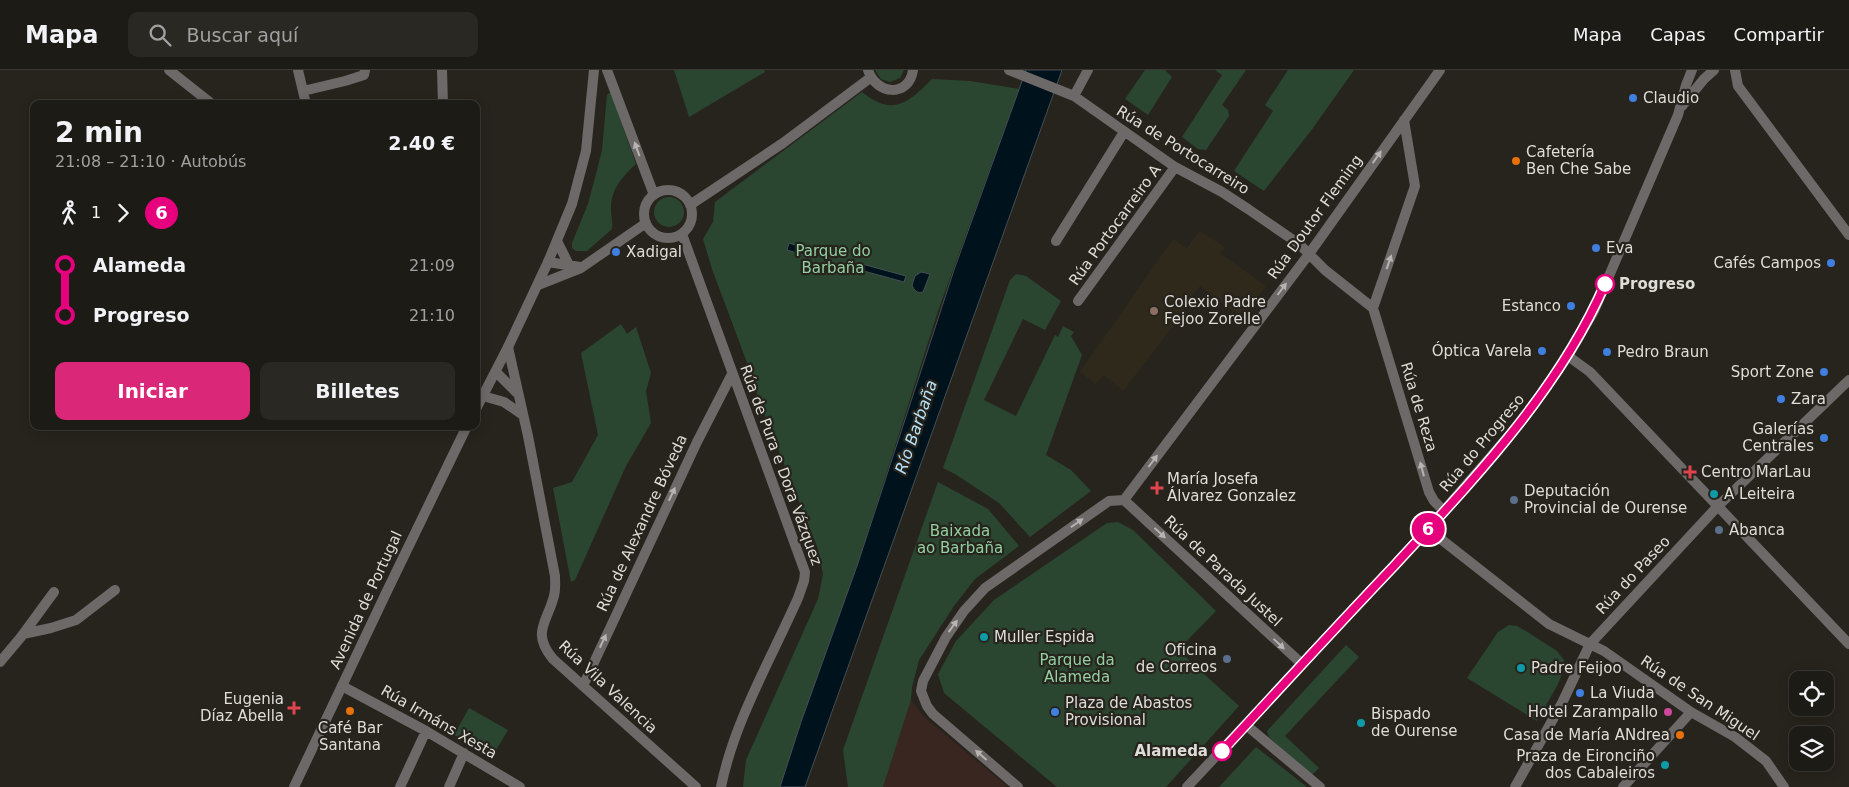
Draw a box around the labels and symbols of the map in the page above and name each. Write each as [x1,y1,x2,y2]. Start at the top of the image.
place label: Claudio [1643,89,1699,107]
marker: Claudio [1627,92,1639,104]
street label: Rúa de Portocarreiro [1113,102,1253,198]
one-way arrow [633,141,641,156]
place label: Cafetería Ben Che Sabe [1526,143,1631,178]
street label: Rúa Doutor Fleming [1264,151,1366,283]
one-way arrow [1372,151,1382,164]
marker: Cafetería Ben Che Sabe [1510,155,1522,167]
street label: Rúa Portocarreiro A [1065,161,1165,289]
place label: Eva [1606,239,1634,257]
park label: Parque do Barbaña [795,242,871,277]
marker: Eva [1590,242,1602,254]
place label: Xadigal [626,243,682,261]
marker: Xadigal [610,246,622,258]
one-way arrow [1385,254,1393,269]
place label: Cafés Campos [1713,254,1821,272]
marker: Cafés Campos [1825,257,1837,269]
marker: Progreso [1595,274,1615,294]
place label: Progreso [1619,275,1695,293]
one-way arrow [1276,283,1287,296]
place label: Colexio Padre Fejoo Zorelle [1164,293,1266,328]
place label: Estanco [1502,297,1561,315]
marker: Estanco [1565,300,1577,312]
marker: Colexio Padre Fejoo Zorelle [1148,305,1160,317]
place label: Óptica Varela [1432,341,1532,360]
place label: Pedro Braun [1617,343,1709,361]
marker: Óptica Varela [1536,345,1548,357]
marker: Pedro Braun [1601,346,1613,358]
street label: Rúa de Reza [1397,360,1441,454]
street label: Rúa de Pura e Dora Vázquez [736,362,826,568]
place label: Sport Zone [1731,363,1814,381]
marker: Sport Zone [1818,366,1830,378]
water label: Río Barbaña [891,378,941,476]
street label: Rúa do Progreso [1436,390,1528,496]
place label: Zara [1791,390,1826,408]
marker: Zara [1775,393,1787,405]
place label: Galerías Centrales [1742,420,1814,455]
street label: Rúa de Alexandre Bóveda [593,432,691,614]
marker: Galerías Centrales [1818,432,1830,444]
one-way arrow [1148,454,1158,468]
one-way arrow [1418,461,1426,476]
place label: Centro MarLau [1701,463,1811,481]
marker: Centro MarLau [1683,465,1697,479]
place label: María Josefa Álvarez Gonzalez [1167,470,1296,505]
marker: María Josefa Álvarez Gonzalez [1151,482,1163,494]
place label: Deputación Provincial de Ourense [1524,482,1687,517]
place label: A Leiteira [1724,485,1795,503]
one-way arrow [669,487,677,501]
marker: A Leiteira [1708,488,1720,500]
marker: Deputación Provincial de Ourense [1508,494,1520,506]
street label: Rúa de Parada Justel [1160,512,1286,630]
line badge: 6 [1412,513,1444,545]
one-way arrow [1070,518,1084,528]
place label: Abanca [1729,521,1785,539]
park label: Baixada ao Barbaña [917,522,1003,557]
marker: Abanca [1713,524,1725,536]
one-way arrow [1153,527,1165,539]
street label: Avenida de Portugal [326,528,406,672]
street label: Rúa do Paseo [1592,532,1674,618]
one-way arrow [948,620,958,633]
place label: Muller Espida [994,628,1095,646]
marker: Muller Espida [978,631,990,643]
one-way arrow [599,634,608,649]
street label: Rúa Vila Valencia [555,637,661,737]
one-way arrow [1273,638,1285,650]
place label: Oficina de Correos [1136,641,1217,676]
park label: Parque da Alameda [1039,651,1115,686]
street label: Rúa de San Miguel [1637,652,1763,744]
marker: Oficina de Correos [1221,653,1233,665]
place label: Padre Feijoo [1531,659,1622,677]
marker: Padre Feijoo [1515,662,1527,674]
street label: Rúa Irmáns Xesta [378,681,500,763]
place label: La Viuda [1590,684,1655,702]
marker: La Viuda [1574,687,1586,699]
place label: Eugenia Díaz Abella [200,690,284,725]
place label: Plaza de Abastos Provisional [1065,694,1193,729]
marker: Eugenia Díaz Abella [288,702,300,714]
place label: Hotel Zarampallo [1528,703,1658,721]
marker: Café Bar Santana [344,705,356,717]
place label: Bispado de Ourense [1371,705,1457,740]
marker: Plaza de Abastos Provisional [1049,706,1061,718]
marker: Hotel Zarampallo [1662,706,1674,718]
marker: Bispado de Ourense [1355,717,1367,729]
place label: Café Bar Santana [318,719,383,754]
place label: Casa de María ANdrea [1503,726,1670,744]
marker: Casa de María ANdrea [1674,729,1686,741]
marker: Alameda [1212,741,1232,761]
place label: Alameda [1134,742,1208,760]
place label: Praza de Eironciño dos Cabaleiros [1516,747,1655,782]
one-way arrow [975,750,988,761]
marker: Praza de Eironciño dos Cabaleiros [1659,759,1671,771]

